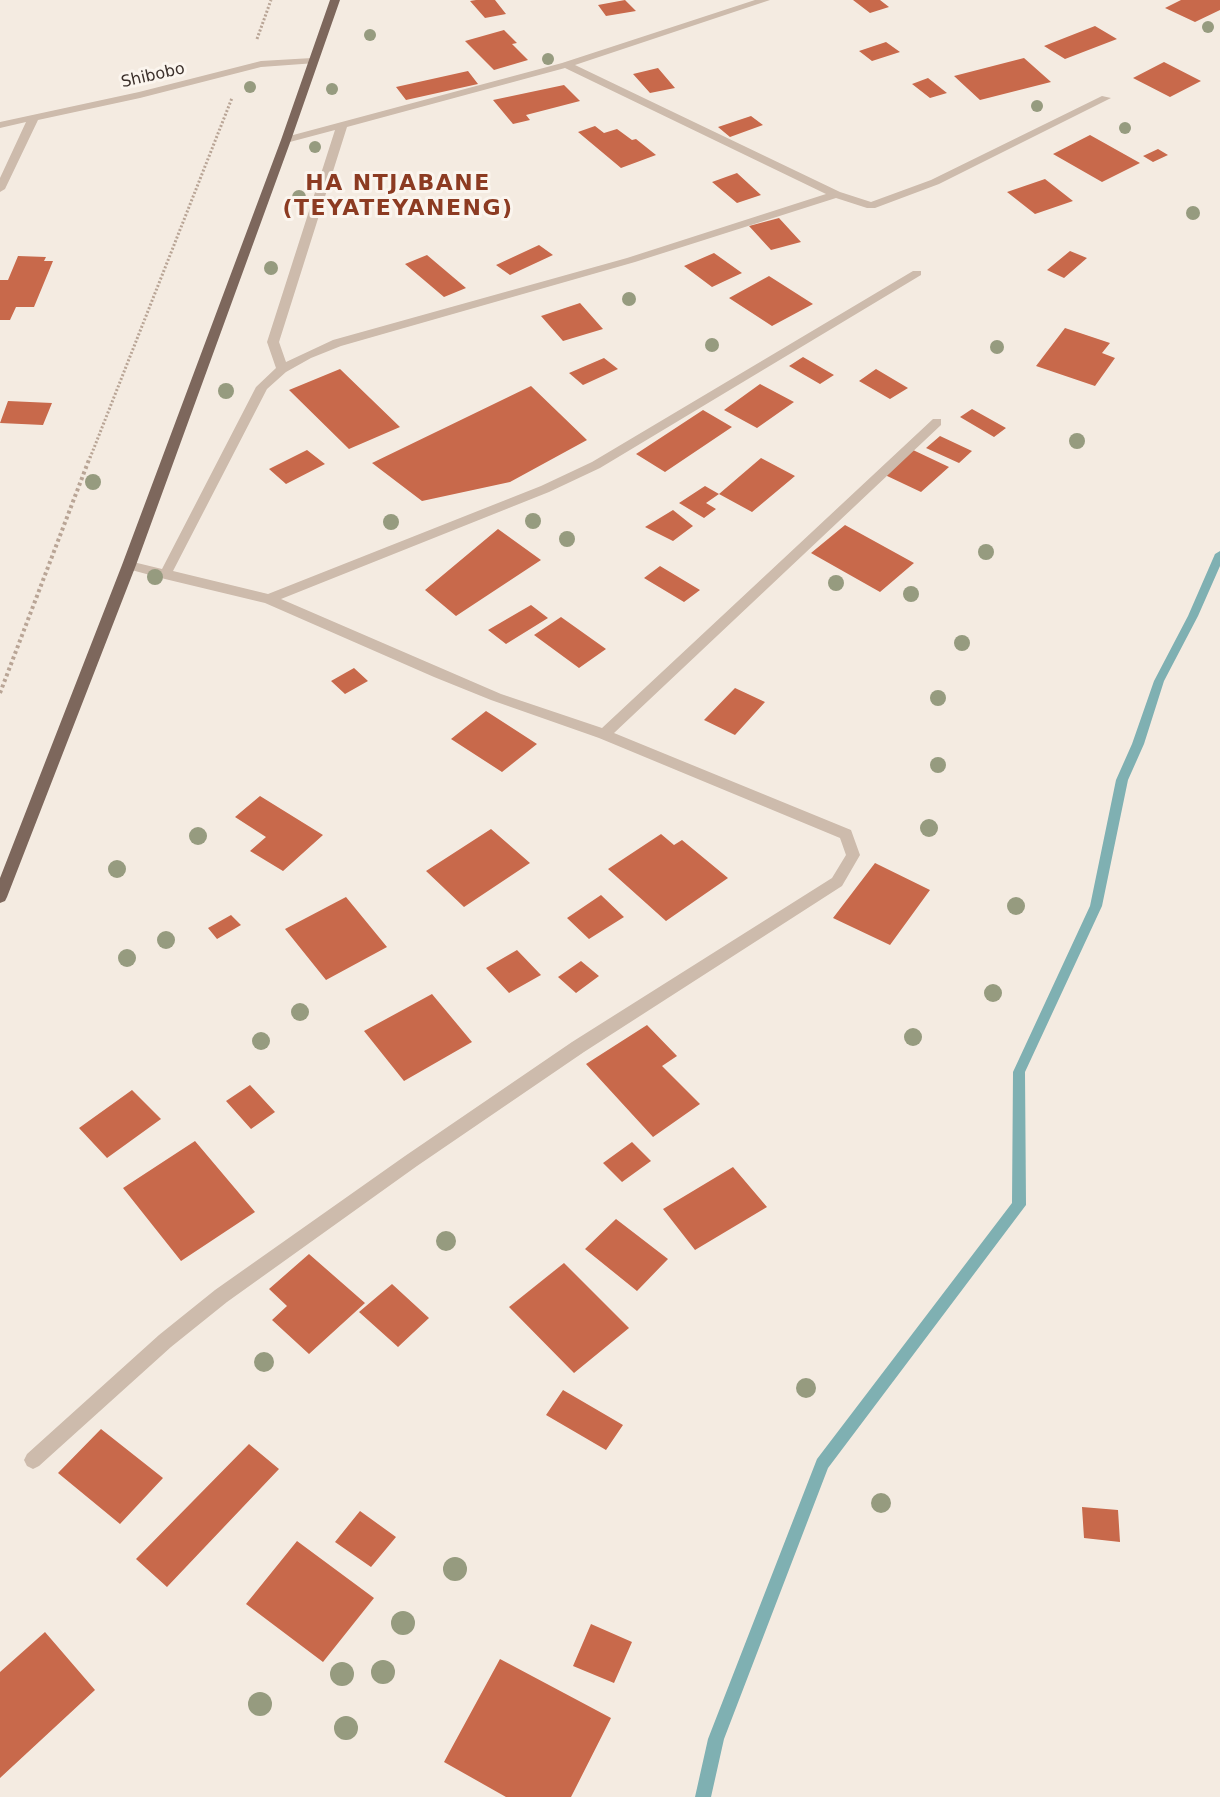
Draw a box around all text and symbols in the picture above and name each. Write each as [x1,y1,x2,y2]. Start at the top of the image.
street label: Shibobo [119,59,187,93]
district label: HA NTJABANE (TEYATEYANENG) [282,171,514,222]

